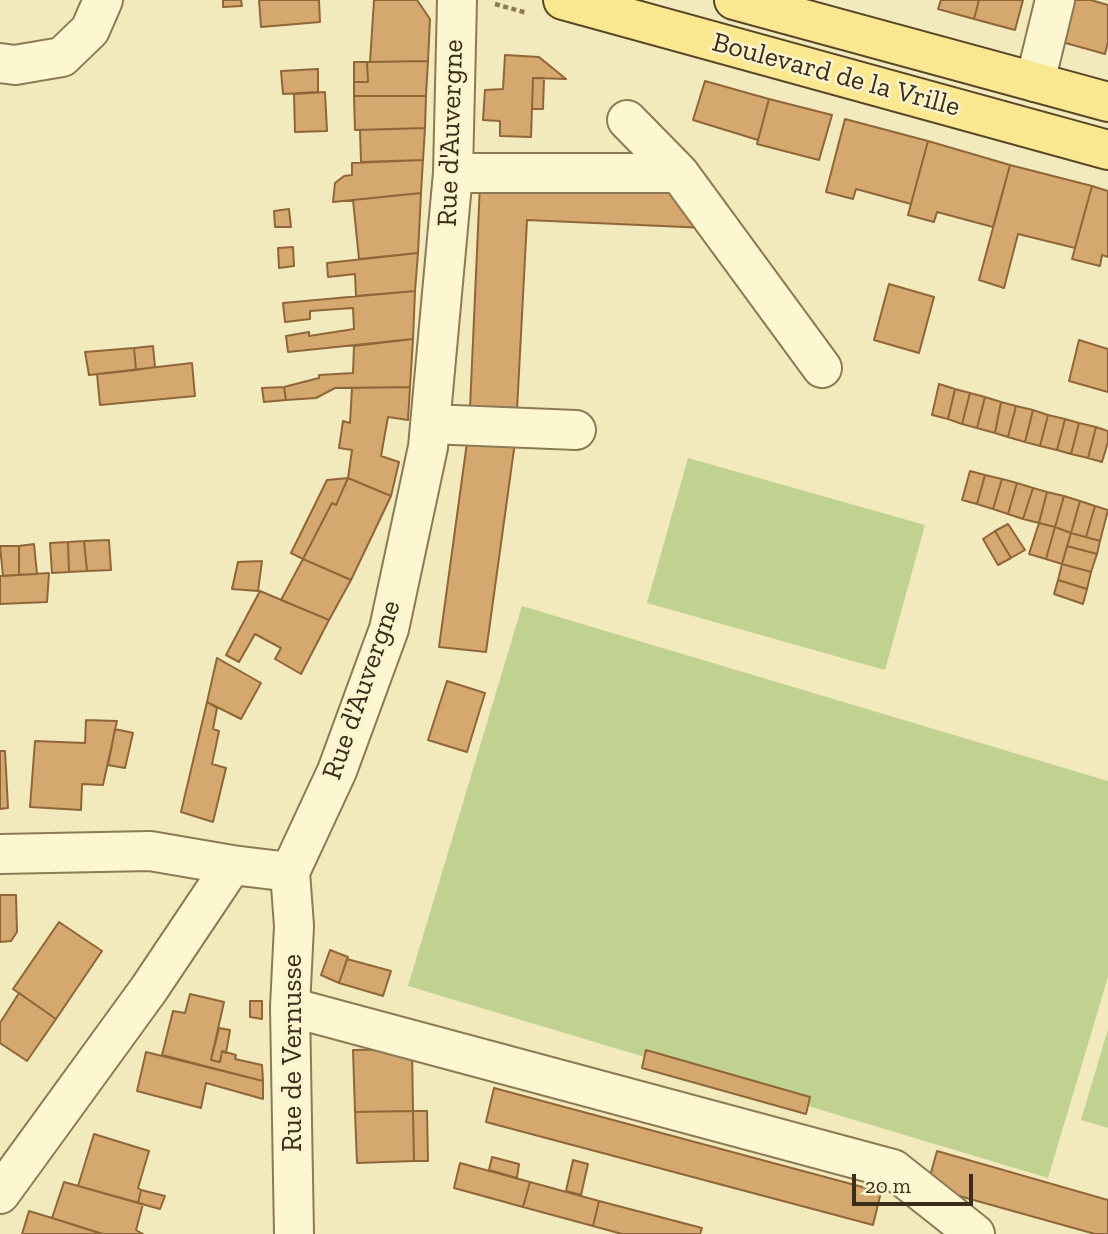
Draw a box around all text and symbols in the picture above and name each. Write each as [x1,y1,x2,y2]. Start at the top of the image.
street label: Boulevard de la Vrille [708,26,964,124]
street label: Rue d'Auvergne [431,39,471,227]
street label: Rue d'Auvergne [316,596,408,784]
street label: Rue de Vernusse [276,954,310,1152]
scale bar [856,1160,977,1204]
text: 20 m [865,1173,911,1198]

